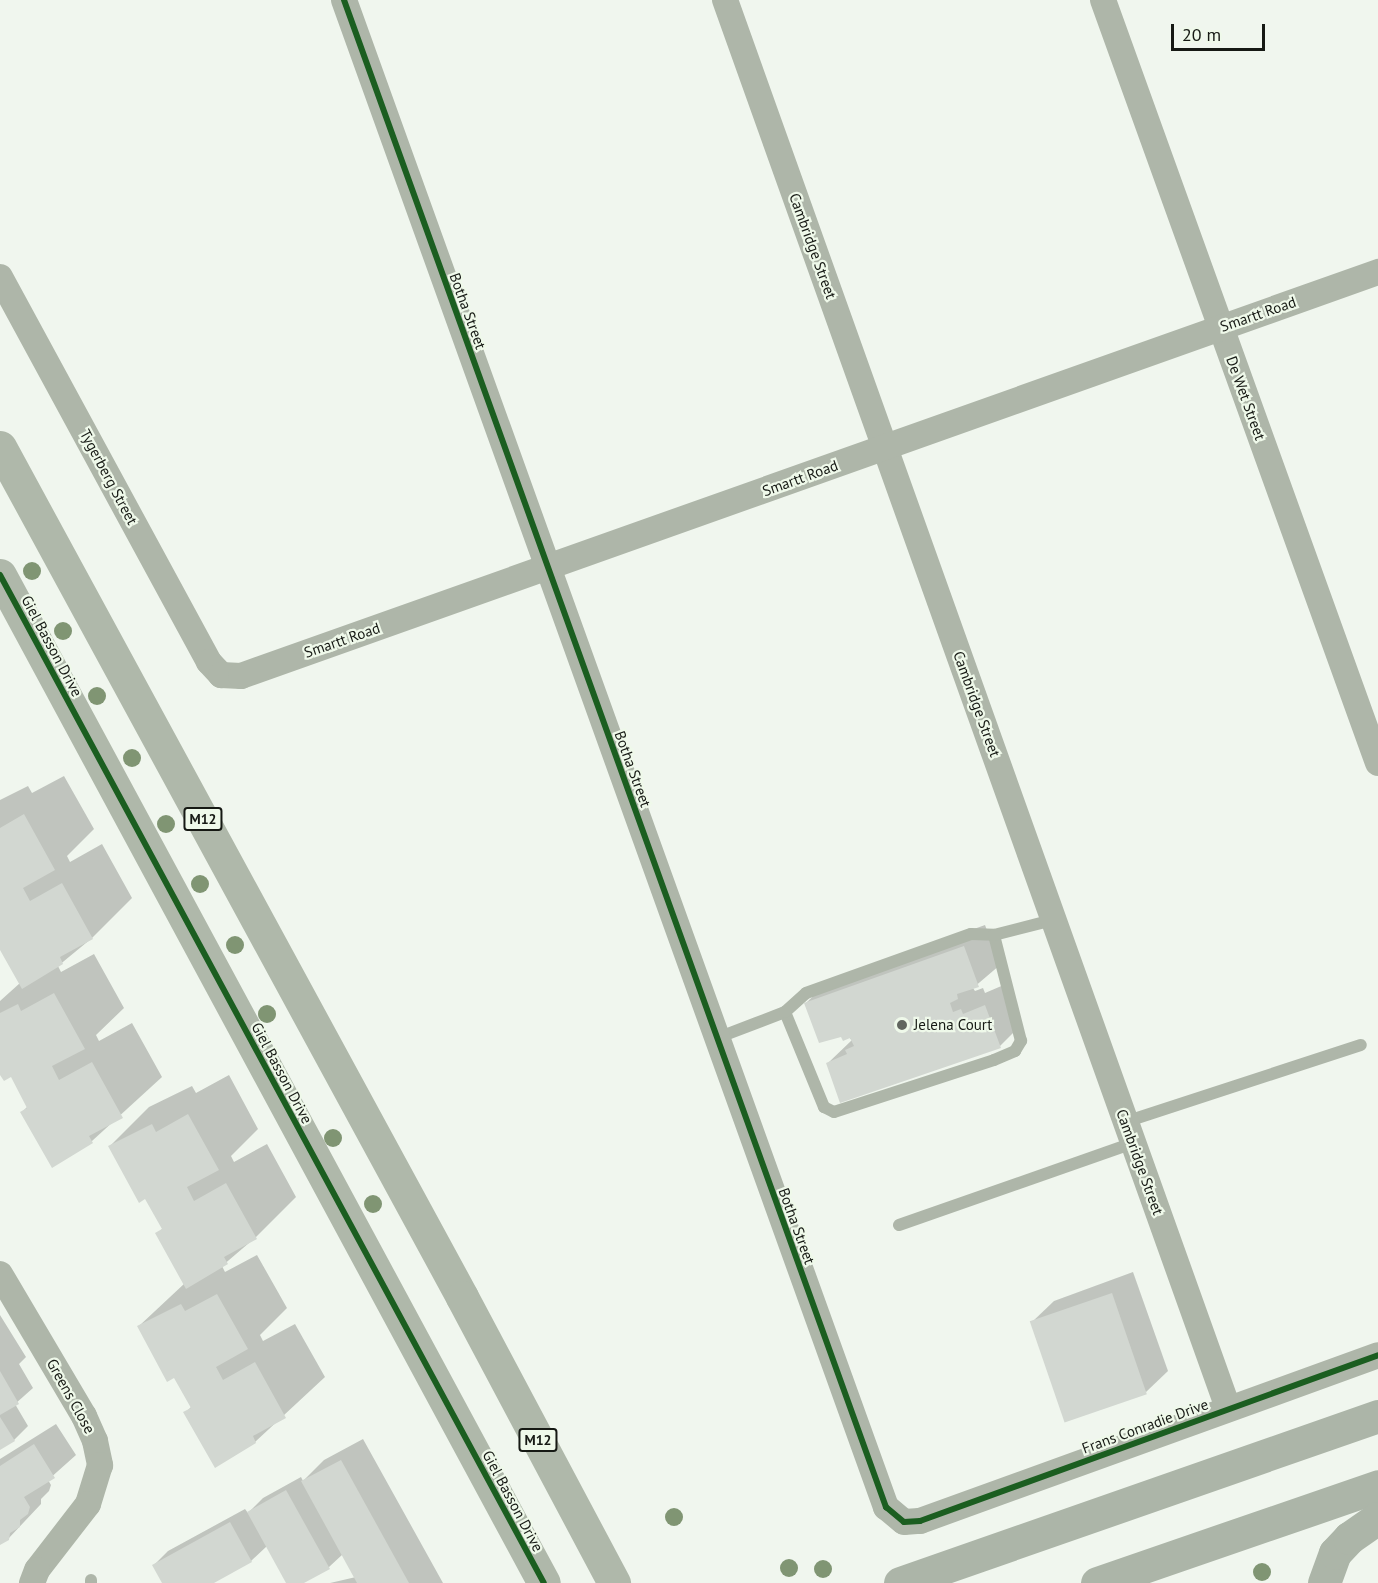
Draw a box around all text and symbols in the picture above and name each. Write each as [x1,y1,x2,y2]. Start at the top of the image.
scale bar [1174,12,1268,50]
text: 20 m [1182,23,1221,46]
street label: Cambridge Street [786,191,840,301]
street label: Botha Street [446,270,490,352]
street label: Smartt Road [1218,293,1298,335]
street label: De Wet Street [1222,353,1270,443]
street label: Tygerberg Street [76,426,142,528]
street label: Smartt Road [760,456,840,500]
street label: Giel Basson Drive [18,592,86,700]
street label: Smartt Road [302,619,382,661]
street label: Cambridge Street [950,649,1004,759]
street label: Botha Street [611,728,655,810]
road number: M12 [182,808,224,830]
place label: Jelena Court [914,1016,992,1034]
marker: Jelena Court [895,1018,909,1032]
street label: Giel Basson Drive [248,1019,316,1127]
street label: Cambridge Street [1113,1107,1167,1217]
street label: Botha Street [775,1185,819,1267]
street label: Greens Close [43,1355,99,1437]
street label: Frans Conradie Drive [1079,1395,1211,1457]
road number: M12 [517,1429,559,1451]
street label: Giel Basson Drive [479,1447,547,1555]

